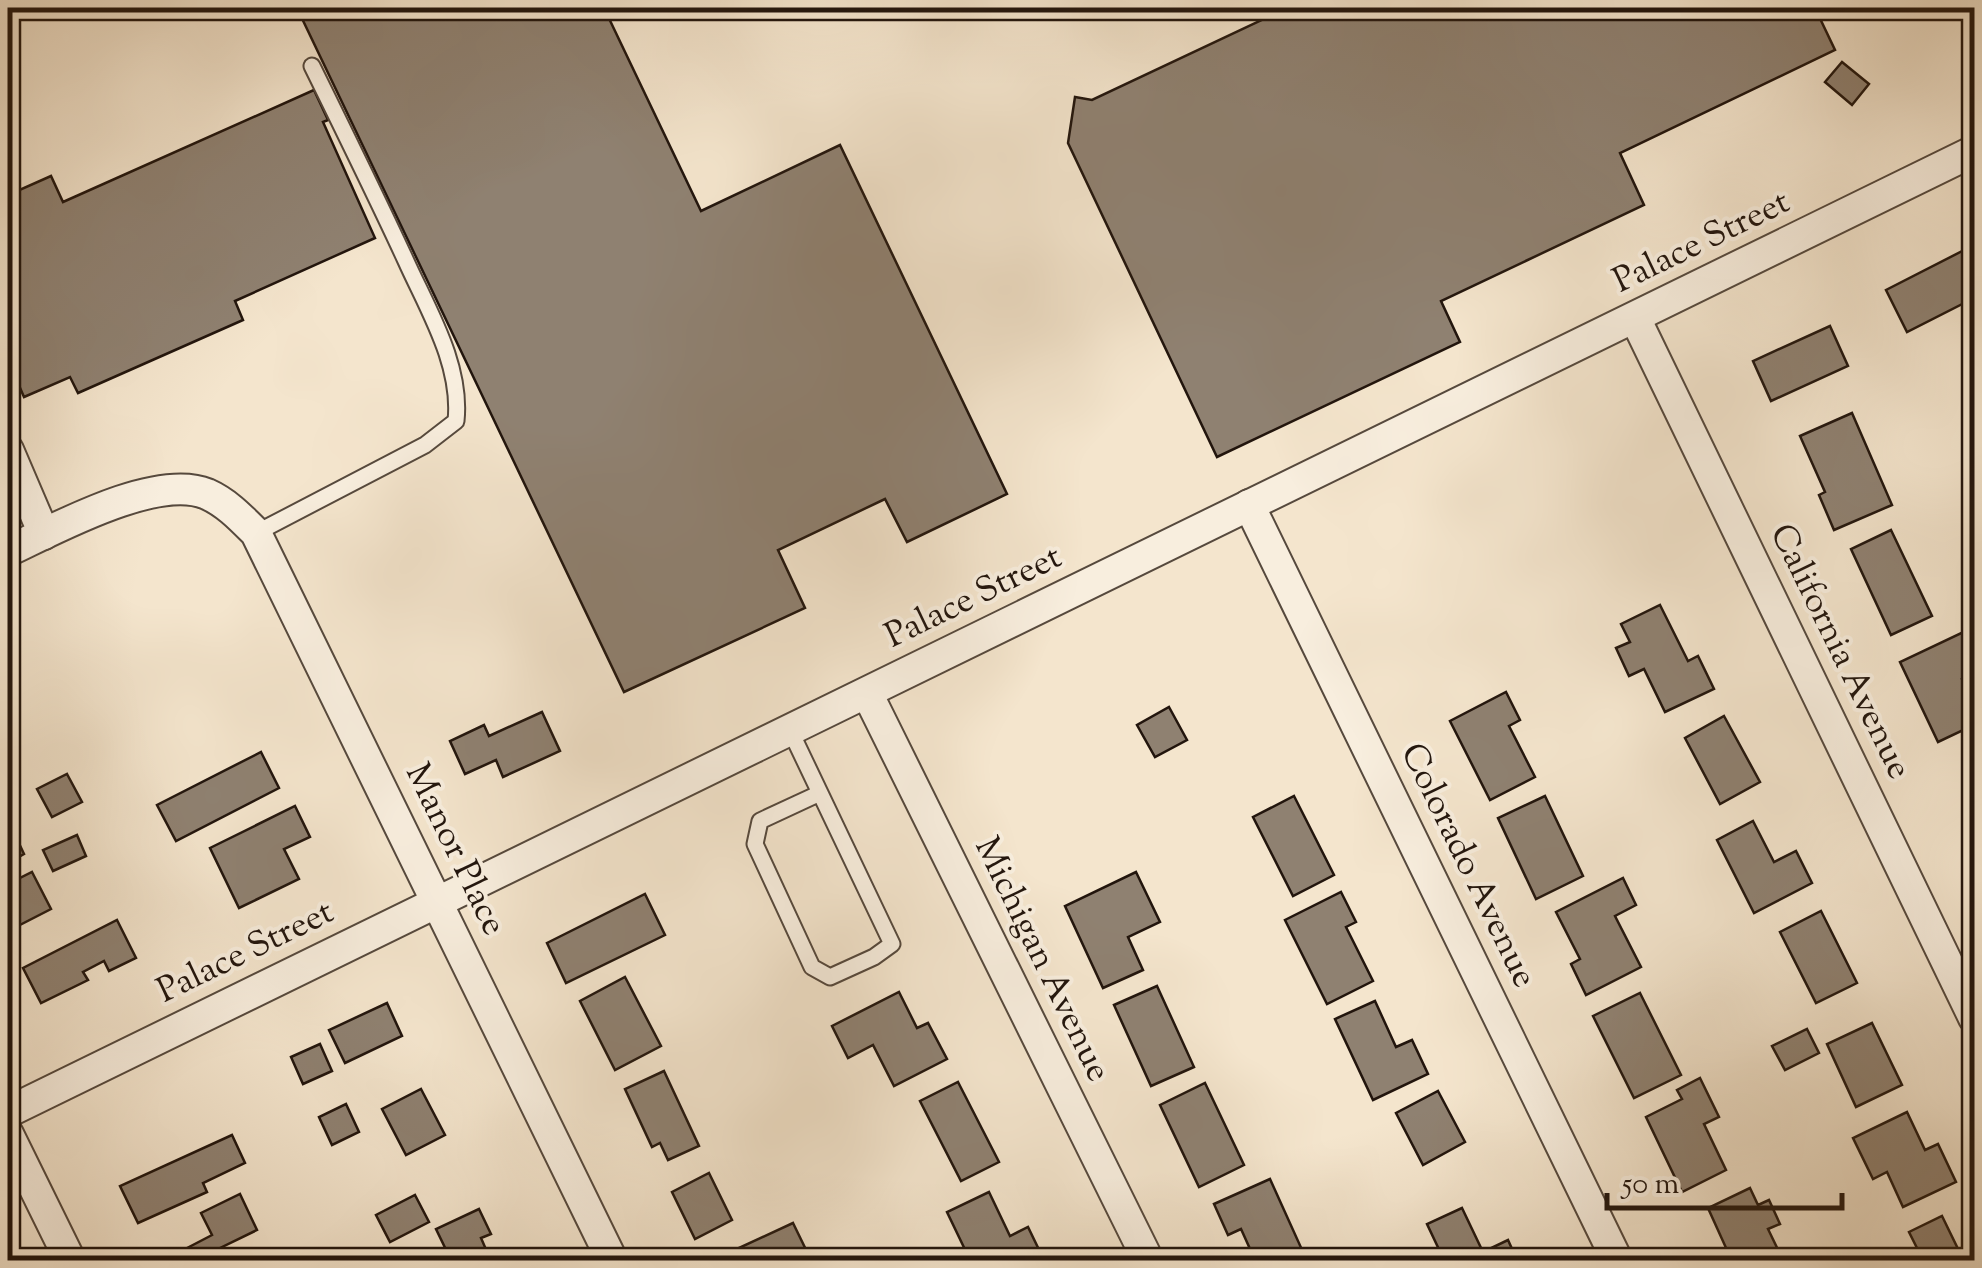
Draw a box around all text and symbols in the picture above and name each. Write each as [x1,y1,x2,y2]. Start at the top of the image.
street label: Palace Street [1605,178,1799,308]
street label: California Avenue [1755,516,1923,788]
street label: Palace Street [877,533,1071,663]
street label: Colorado Avenue [1386,735,1548,997]
street label: Manor Place [390,755,518,945]
street label: Michigan Avenue [960,829,1122,1091]
street label: Palace Street [149,888,343,1018]
scale bar [1607,1148,1842,1210]
text: 50 m [1620,1164,1680,1207]

